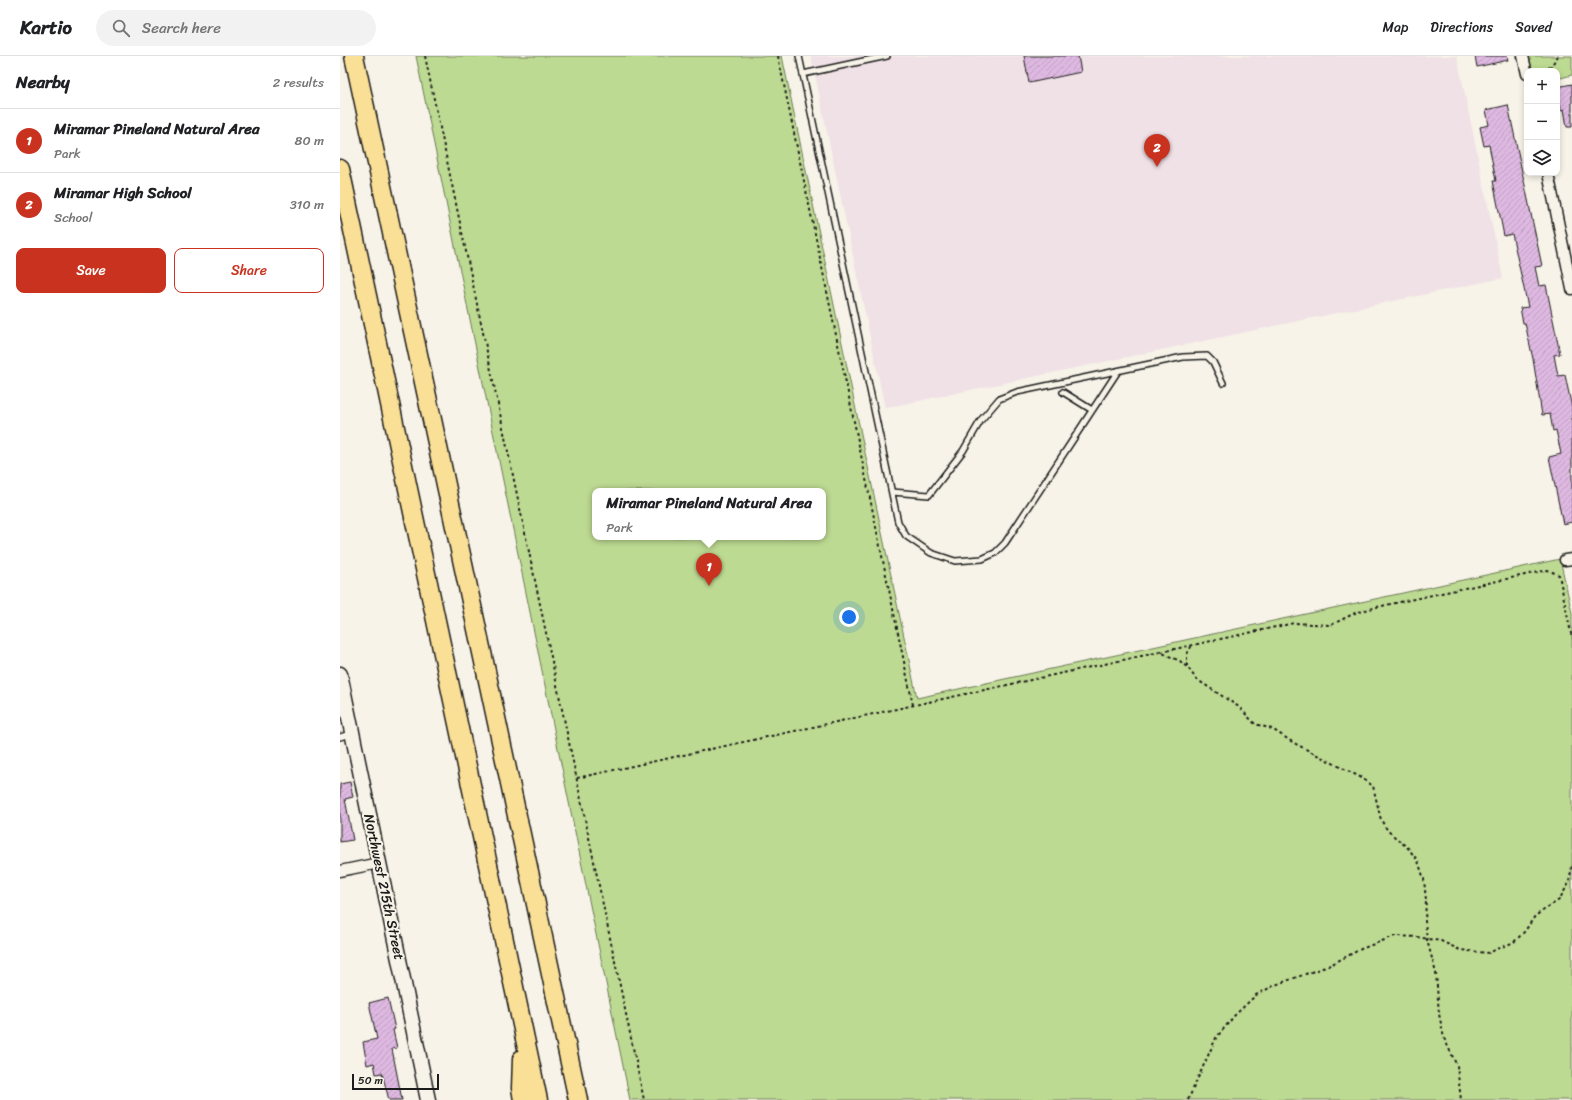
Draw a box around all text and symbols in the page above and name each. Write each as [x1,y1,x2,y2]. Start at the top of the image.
search box [96,10,376,46]
text: Kartio [20,11,72,44]
text: Search here [142,15,221,41]
text: Map [1382,15,1408,40]
text: Directions [1430,15,1493,40]
text: Saved [1515,15,1552,40]
icon: search [110,17,132,39]
text: Nearby [16,67,70,97]
map controls [1524,68,1560,176]
button: + [1524,68,1560,104]
text: 2 results [273,71,324,94]
button: − [1524,104,1560,140]
text: Miramar Pineland Natural Area [54,116,260,142]
text: 1 [26,129,32,152]
text: 80 m [295,129,324,152]
pin: 2 [1144,134,1170,167]
button: layers [1524,140,1560,176]
text: Park [54,142,81,165]
text: Miramar High School [54,180,192,206]
text: 2 [25,193,33,216]
text: 310 m [290,193,324,216]
text: School [54,206,92,229]
button: Save [16,248,166,293]
button: Share [174,248,324,293]
popup [592,488,826,540]
text: Miramar Pineland Natural Area [606,490,812,516]
text: Park [606,516,633,539]
pin: 1 [696,553,722,586]
your location [839,607,859,627]
street label: Northwest 215th Street [356,812,412,962]
text: 50 m [358,1071,383,1090]
scale bar [352,1072,439,1091]

